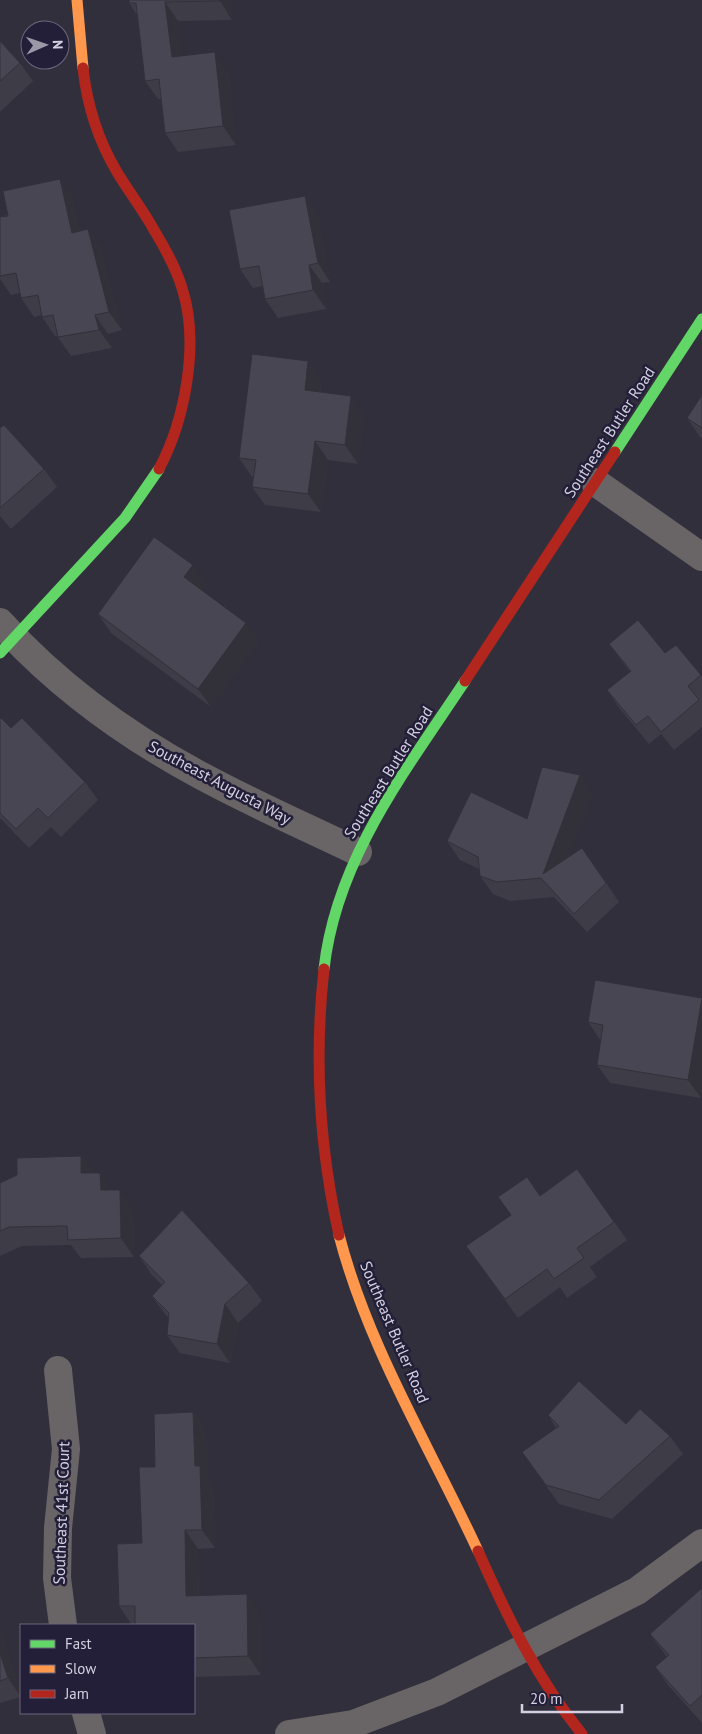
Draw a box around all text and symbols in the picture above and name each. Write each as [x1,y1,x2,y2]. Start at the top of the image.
north arrow [20,20,70,70]
text: N [49,40,67,49]
street label: Southeast Butler Road [559,363,659,501]
street label: Southeast Butler Road [339,702,437,842]
street label: Southeast Augusta Way [145,736,295,828]
street label: Southeast Butler Road [356,1258,434,1406]
street label: Southeast 41st Court [49,1440,74,1585]
legend [20,1624,195,1714]
text: Fast [65,1634,92,1653]
text: Slow [65,1659,96,1678]
scale bar [522,1682,622,1714]
text: Jam [64,1684,89,1703]
text: 20 m [530,1689,563,1708]

